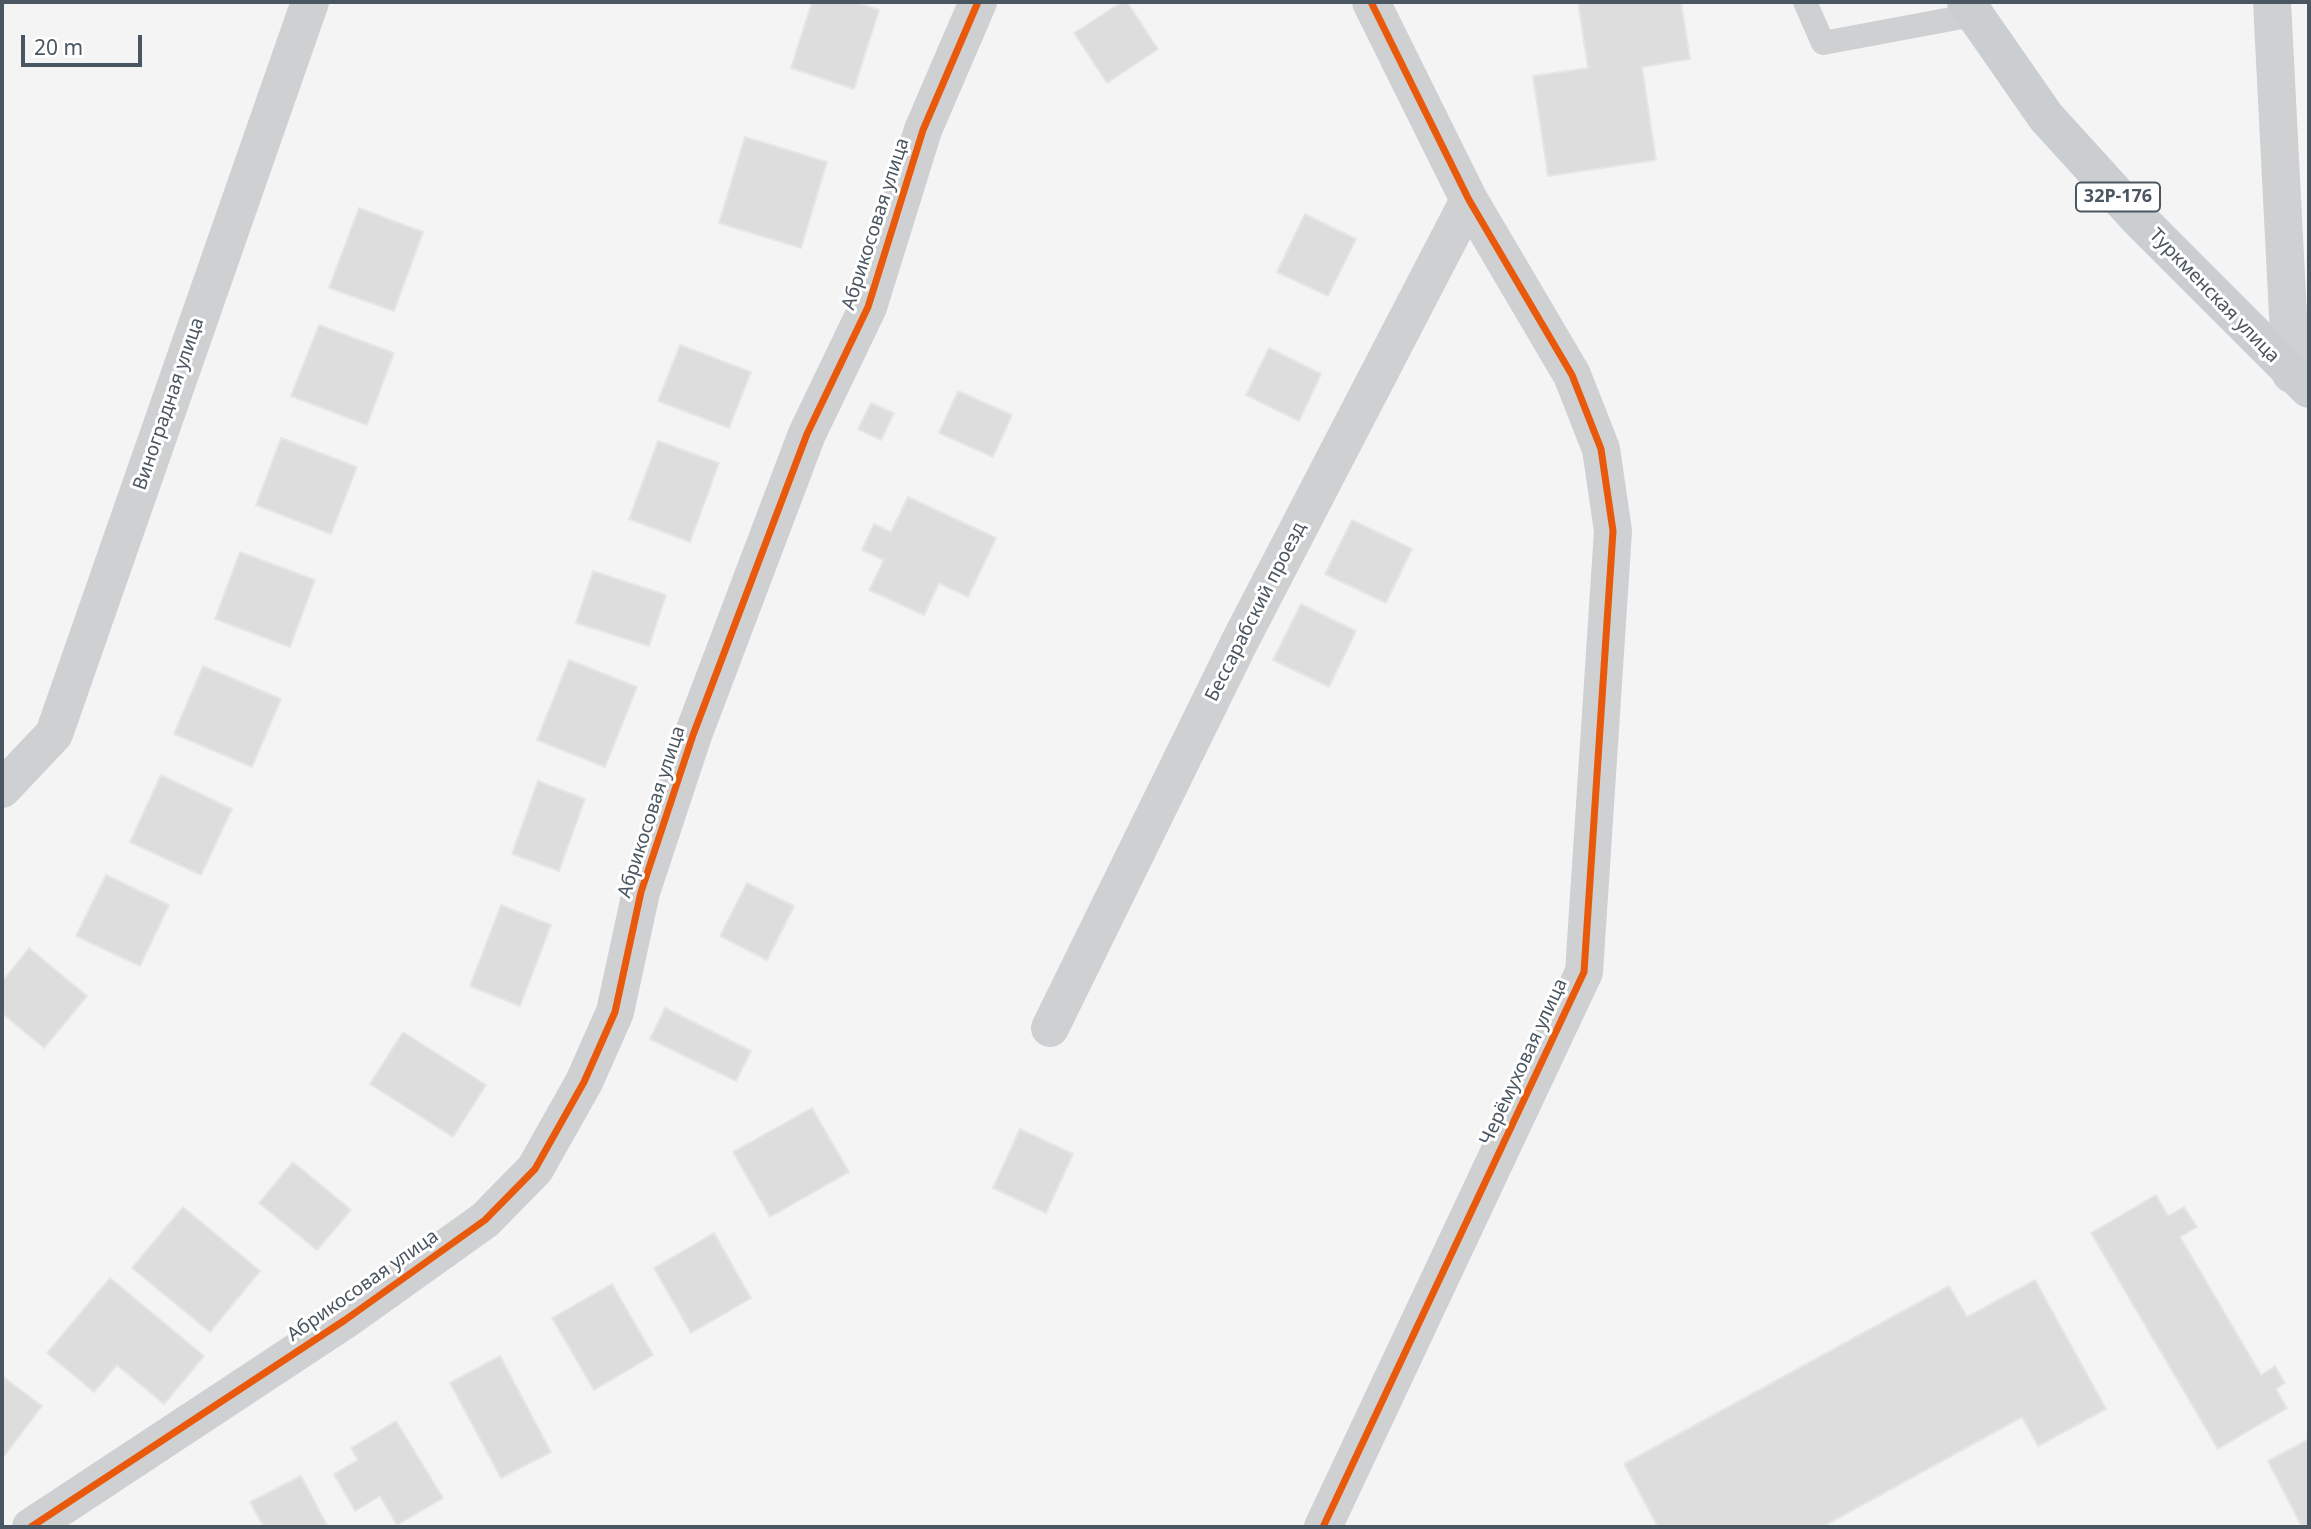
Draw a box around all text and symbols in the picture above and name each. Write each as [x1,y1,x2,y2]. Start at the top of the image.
scale bar [24,21,145,65]
text: 20 m [34,33,83,61]
street label: Абрикосовая улица [837,135,915,313]
road number: 32Р-176 [2076,182,2160,212]
street label: Туркменская улица [2144,224,2284,368]
street label: Виноградная улица [129,315,209,493]
street label: Бессарабский проезд [1201,518,1311,706]
street label: Абрикосовая улица [613,723,691,901]
street label: Черёмуховая улица [1475,975,1573,1149]
street label: Абрикосовая улица [283,1225,443,1347]

